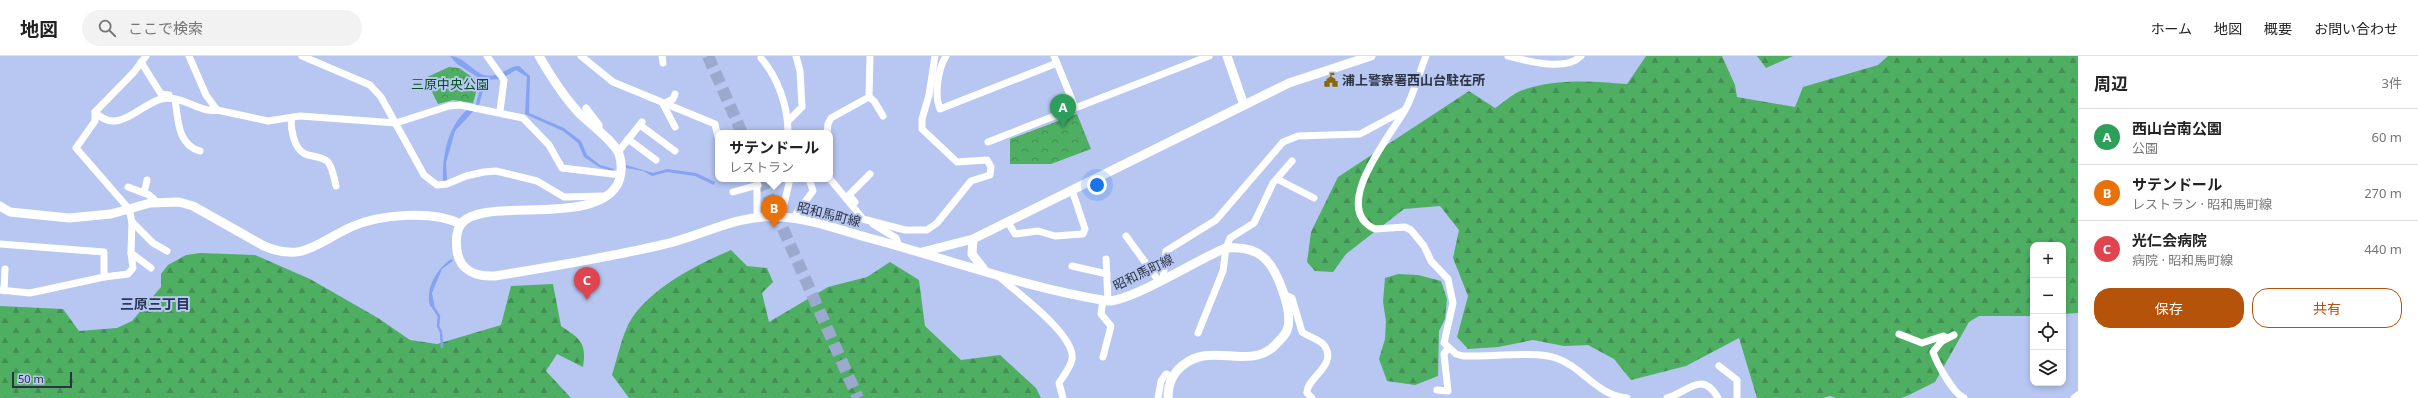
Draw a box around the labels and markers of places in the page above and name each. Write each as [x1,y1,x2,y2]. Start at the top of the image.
place label: 浦上警察署西山台駐在所 [1342,71,1485,89]
public building icon: 浦上警察署西山台駐在所 [1323,72,1339,88]
pin: A [1050,94,1076,127]
pin: B [761,195,787,228]
pin: C [574,267,600,300]

